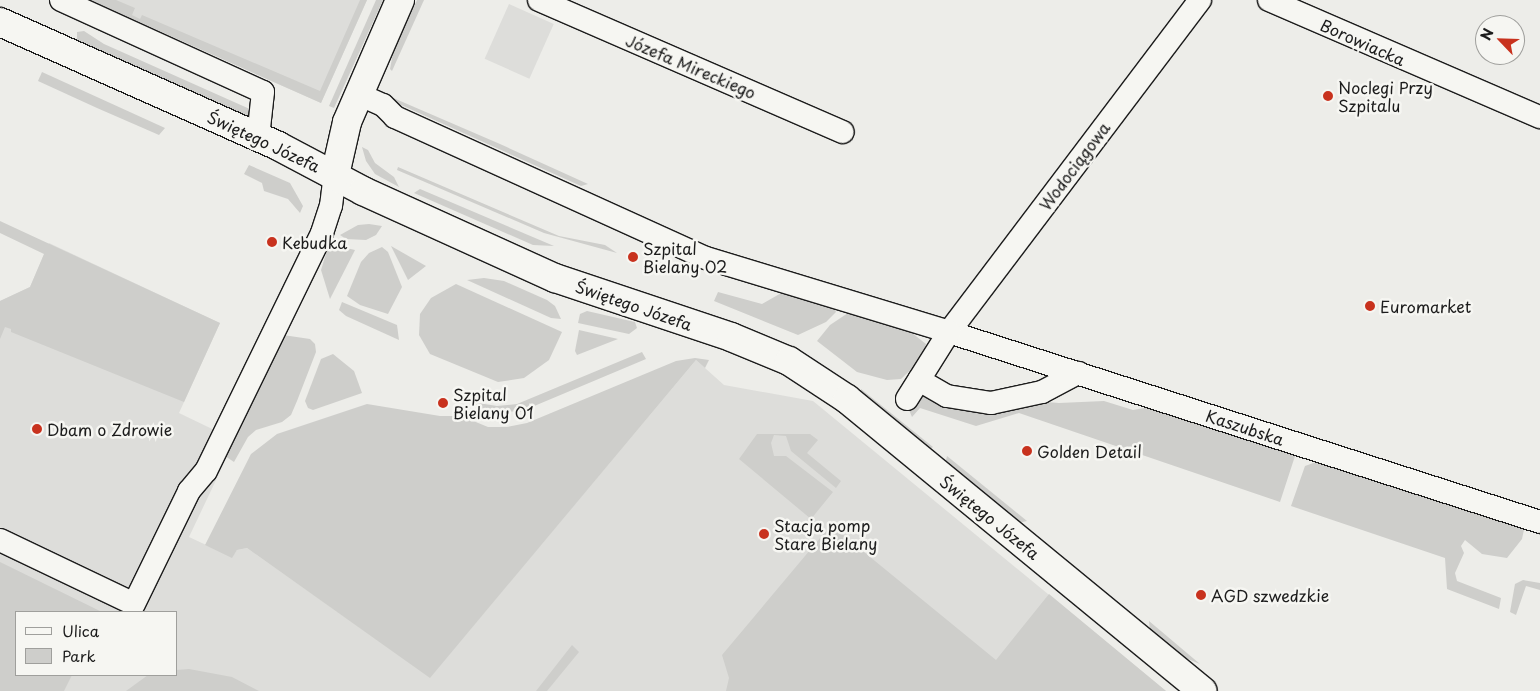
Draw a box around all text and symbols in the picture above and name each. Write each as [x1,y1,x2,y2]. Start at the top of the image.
street label: Borowiacka [1318,15,1408,69]
north arrow [1475,15,1525,65]
text: N [1475,25,1499,43]
street label: Józefa Mireckiego [624,30,758,102]
place label: Noclegi Przy Szpitalu [1338,77,1433,115]
marker: Noclegi Przy Szpitalu [1322,90,1334,102]
street label: Świętego Józefa [204,106,324,176]
street label: Wodociągowa [1035,118,1113,214]
place label: Kebudka [282,232,347,252]
marker: Kebudka [266,236,278,248]
place label: Szpital Bielany 02 [643,238,727,276]
marker: Szpital Bielany 02 [627,251,639,263]
street label: Świętego Józefa [573,276,695,334]
place label: Euromarket [1380,296,1471,316]
marker: Euromarket [1364,300,1376,312]
place label: Szpital Bielany 01 [453,384,533,422]
marker: Szpital Bielany 01 [437,397,449,409]
street label: Kaszubska [1204,405,1286,449]
place label: Dbam o Zdrowie [47,419,173,439]
marker: Dbam o Zdrowie [31,423,43,435]
place label: Golden Detail [1037,441,1143,461]
marker: Golden Detail [1021,445,1033,457]
street label: Świętego Józefa [936,471,1044,563]
place label: Stacja pomp Stare Bielany [774,515,877,553]
marker: Stacja pomp Stare Bielany [758,528,770,540]
place label: AGD szwedzkie [1211,585,1329,605]
marker: AGD szwedzkie [1195,589,1207,601]
legend [15,611,178,676]
text: Ulica [62,619,99,642]
text: Park [62,644,96,667]

